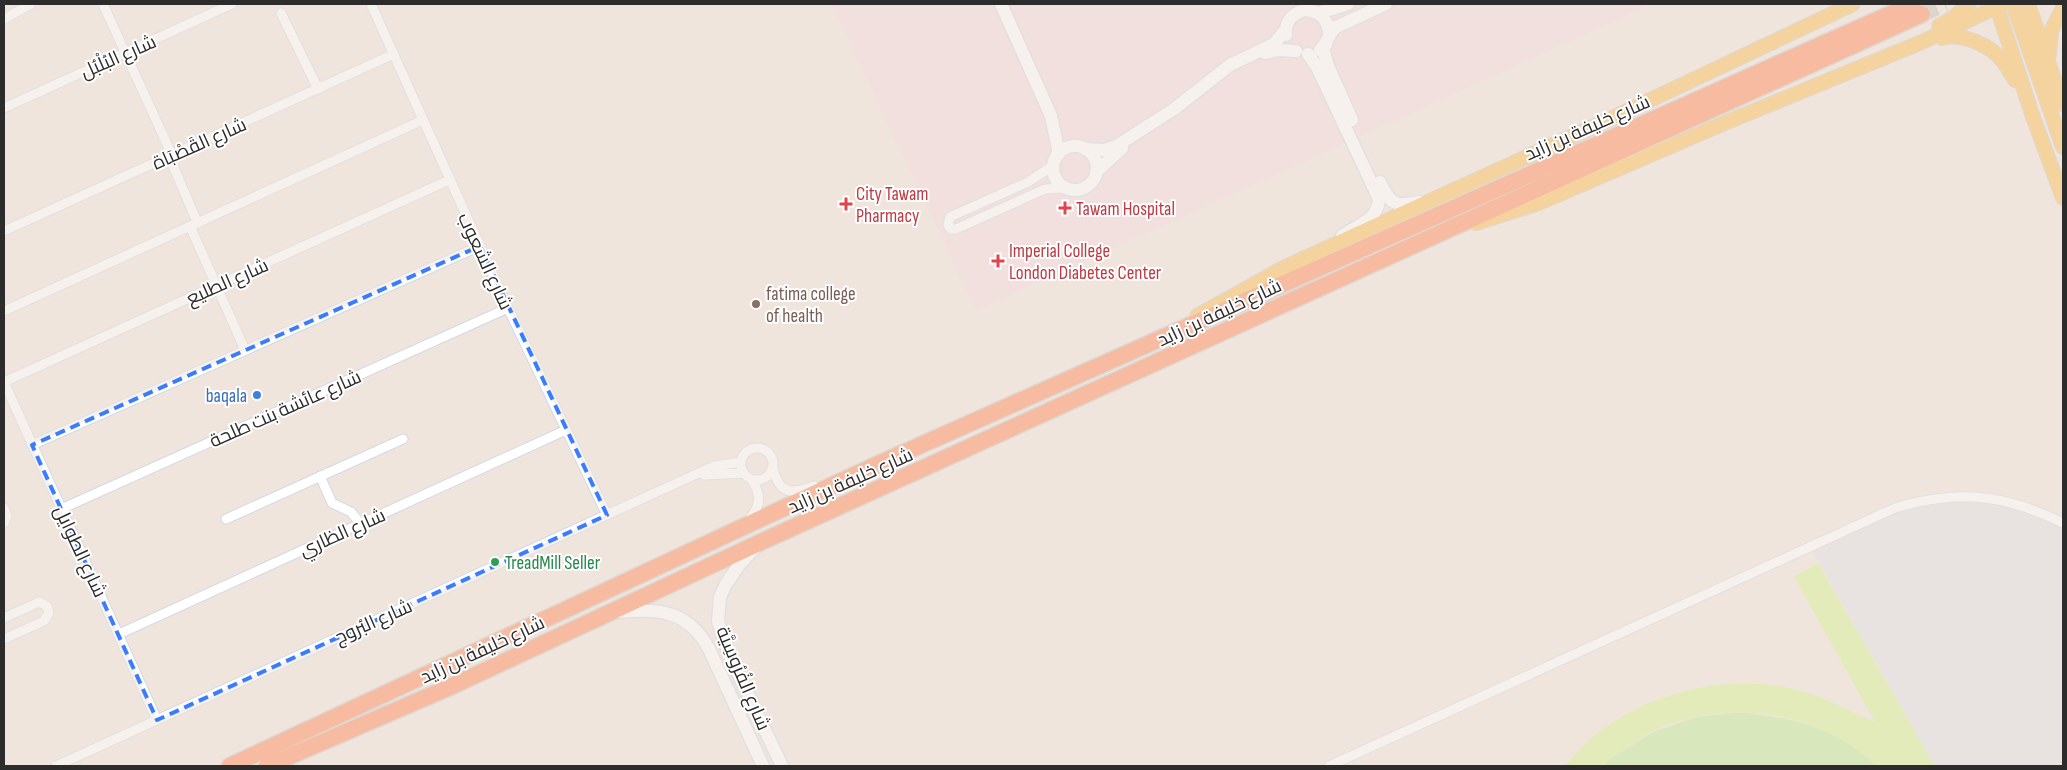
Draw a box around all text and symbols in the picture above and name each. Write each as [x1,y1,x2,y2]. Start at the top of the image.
street label: شارع البُلْبُل [77,29,160,85]
street label: شارع خليفة بن زايد [1521,90,1654,167]
street label: شارع القَصْبَاة [149,113,251,176]
place label: City Tawam Pharmacy [856,183,929,228]
marker: City Tawam Pharmacy [840,198,852,210]
place label: Tawam Hospital [1076,198,1175,221]
marker: Tawam Hospital [1058,201,1072,215]
street label: شارع الشعوب [451,209,517,314]
place label: Imperial College London Diabetes Center [1009,240,1162,285]
street label: شارع الطليع [183,254,273,312]
marker: Imperial College London Diabetes Center [991,254,1005,268]
street label: شارع خليفة بن زايد [1154,274,1286,353]
place label: fatima college of health [766,283,856,328]
marker: fatima college of health [750,298,762,310]
street label: شارع عائشة بنت طلحة [206,366,365,454]
place label: baqala [206,385,247,408]
marker: baqala [251,389,263,401]
street label: شارع خليفة بن زايد [784,443,917,520]
street label: شارع الطوايل [47,502,111,602]
street label: شارع الظاري [296,504,390,564]
place label: TreadMill Seller [505,552,601,575]
marker: TreadMill Seller [489,556,501,568]
street label: شارع البُروج [331,595,417,651]
street label: شارع خليفة بن زايد [417,611,549,690]
street label: شارع الفُرُوسِيَّة [709,623,775,734]

